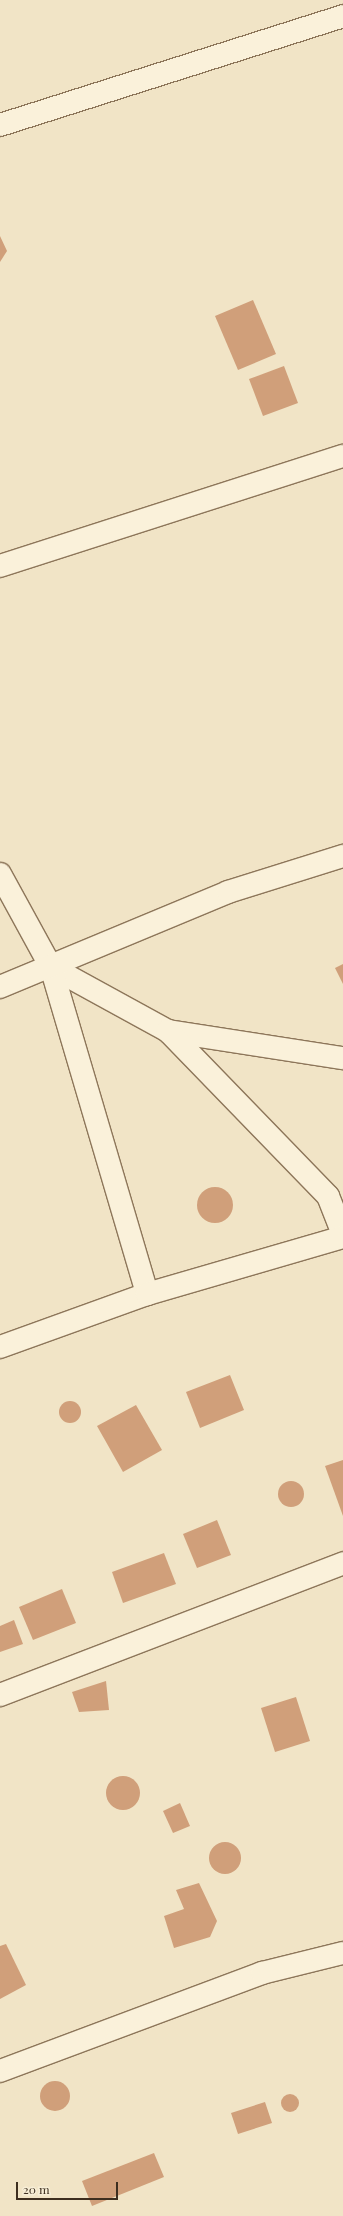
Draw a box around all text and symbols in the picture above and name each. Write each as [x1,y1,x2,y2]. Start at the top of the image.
scale bar [18,2174,120,2200]
text: 20 m [23,2181,50,2197]

